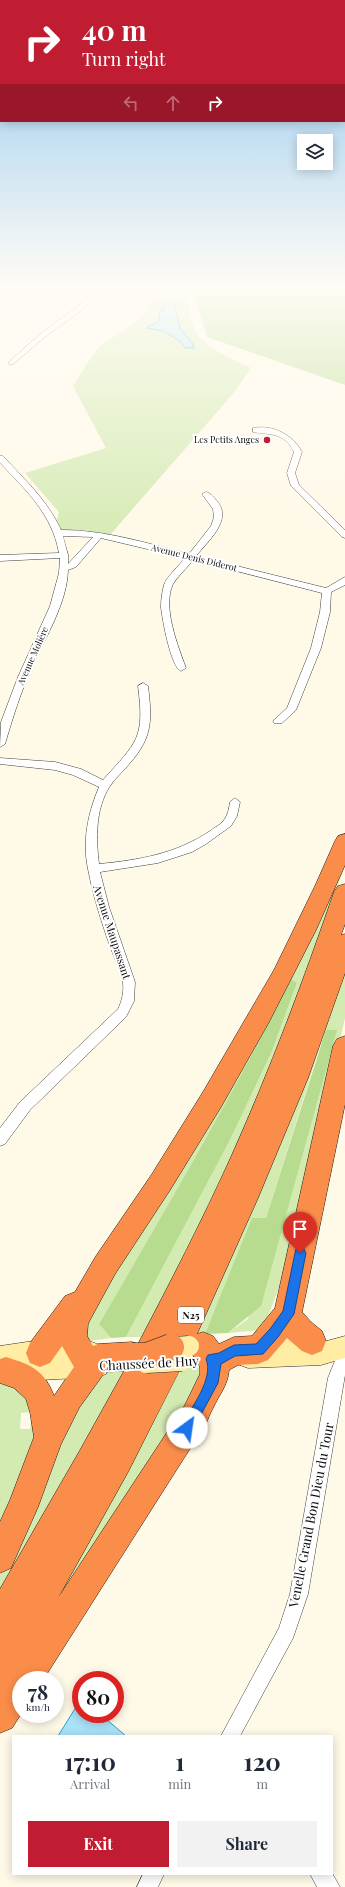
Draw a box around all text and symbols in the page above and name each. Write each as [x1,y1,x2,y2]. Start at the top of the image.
text: 40 m [82,11,147,48]
icon: right [16,16,68,68]
text: Turn right [82,47,165,71]
icon: left [120,92,142,114]
icon: ahead [162,92,184,114]
icon: right [204,92,226,114]
map controls [297,134,333,170]
button: layers [297,134,333,170]
place label: Les Petits Anges [194,433,259,445]
marker: Les Petits Anges [262,435,272,445]
street label: Avenue Denis Diderot [149,540,239,574]
street label: Avenue Molière [13,624,50,688]
street label: Avenue Maupassant [90,882,135,981]
pin [283,1212,317,1253]
icon: arrive [289,1218,311,1240]
road number: N25 [178,1307,204,1323]
street label: Chaussée de Huy [99,1351,200,1374]
position arrow [166,1407,208,1449]
street label: Venelle Grand Bon Dieu du Tour [284,1421,337,1610]
speed limit sign: 80 [72,1671,124,1723]
text: 78 [28,1678,48,1705]
text: km/h [26,1700,50,1714]
text: 17:10 [64,1745,116,1777]
text: 1 [175,1745,184,1777]
text: 120 [244,1745,281,1777]
text: Arrival [70,1775,110,1792]
text: min [168,1775,191,1792]
text: m [256,1775,268,1792]
button: Exit [28,1821,169,1867]
button: Share [177,1821,317,1867]

